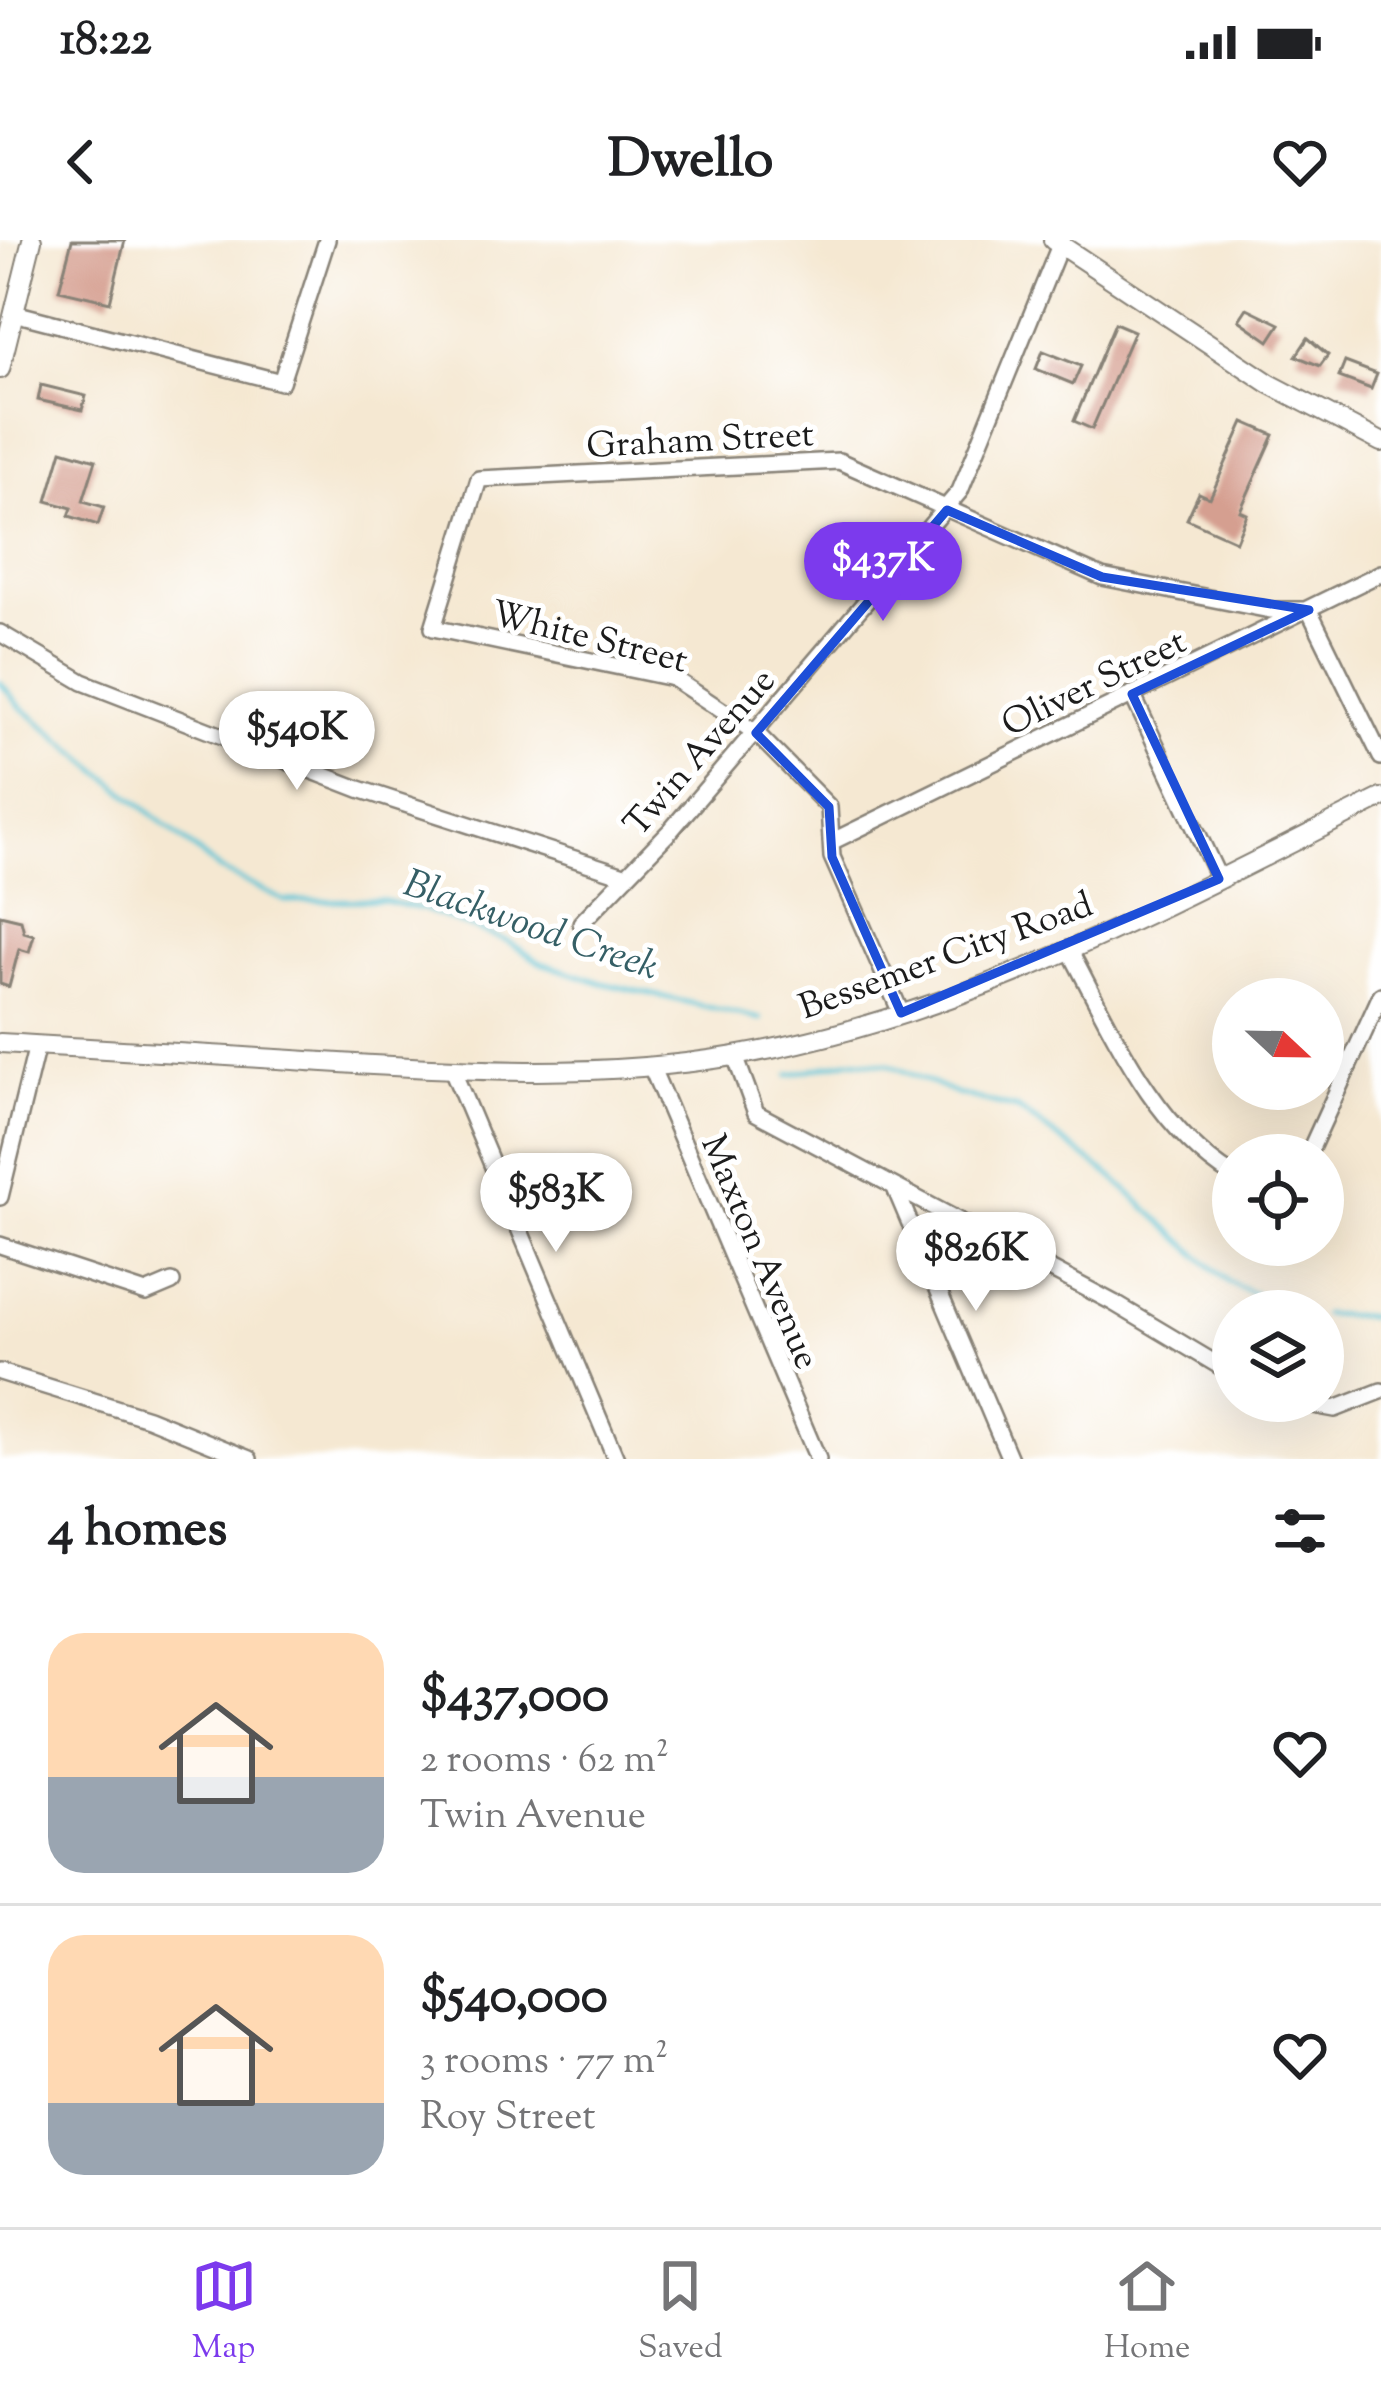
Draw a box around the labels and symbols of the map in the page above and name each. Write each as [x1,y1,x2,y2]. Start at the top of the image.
street label: Graham Street [585,410,815,474]
pin: $437K [799,522,967,624]
street label: White Street [485,589,693,688]
street label: Oliver Street [994,618,1196,752]
street label: Twin Avenue [613,658,789,849]
pin: $540K [213,691,381,793]
water label: Blackwood Creek [396,858,665,997]
street label: Bessemer City Road [792,880,1101,1035]
north arrow [1212,978,1344,1110]
street label: Maxton Avenue [685,1127,831,1378]
pin: $583K [472,1153,640,1255]
pin: $826K [892,1212,1060,1314]

